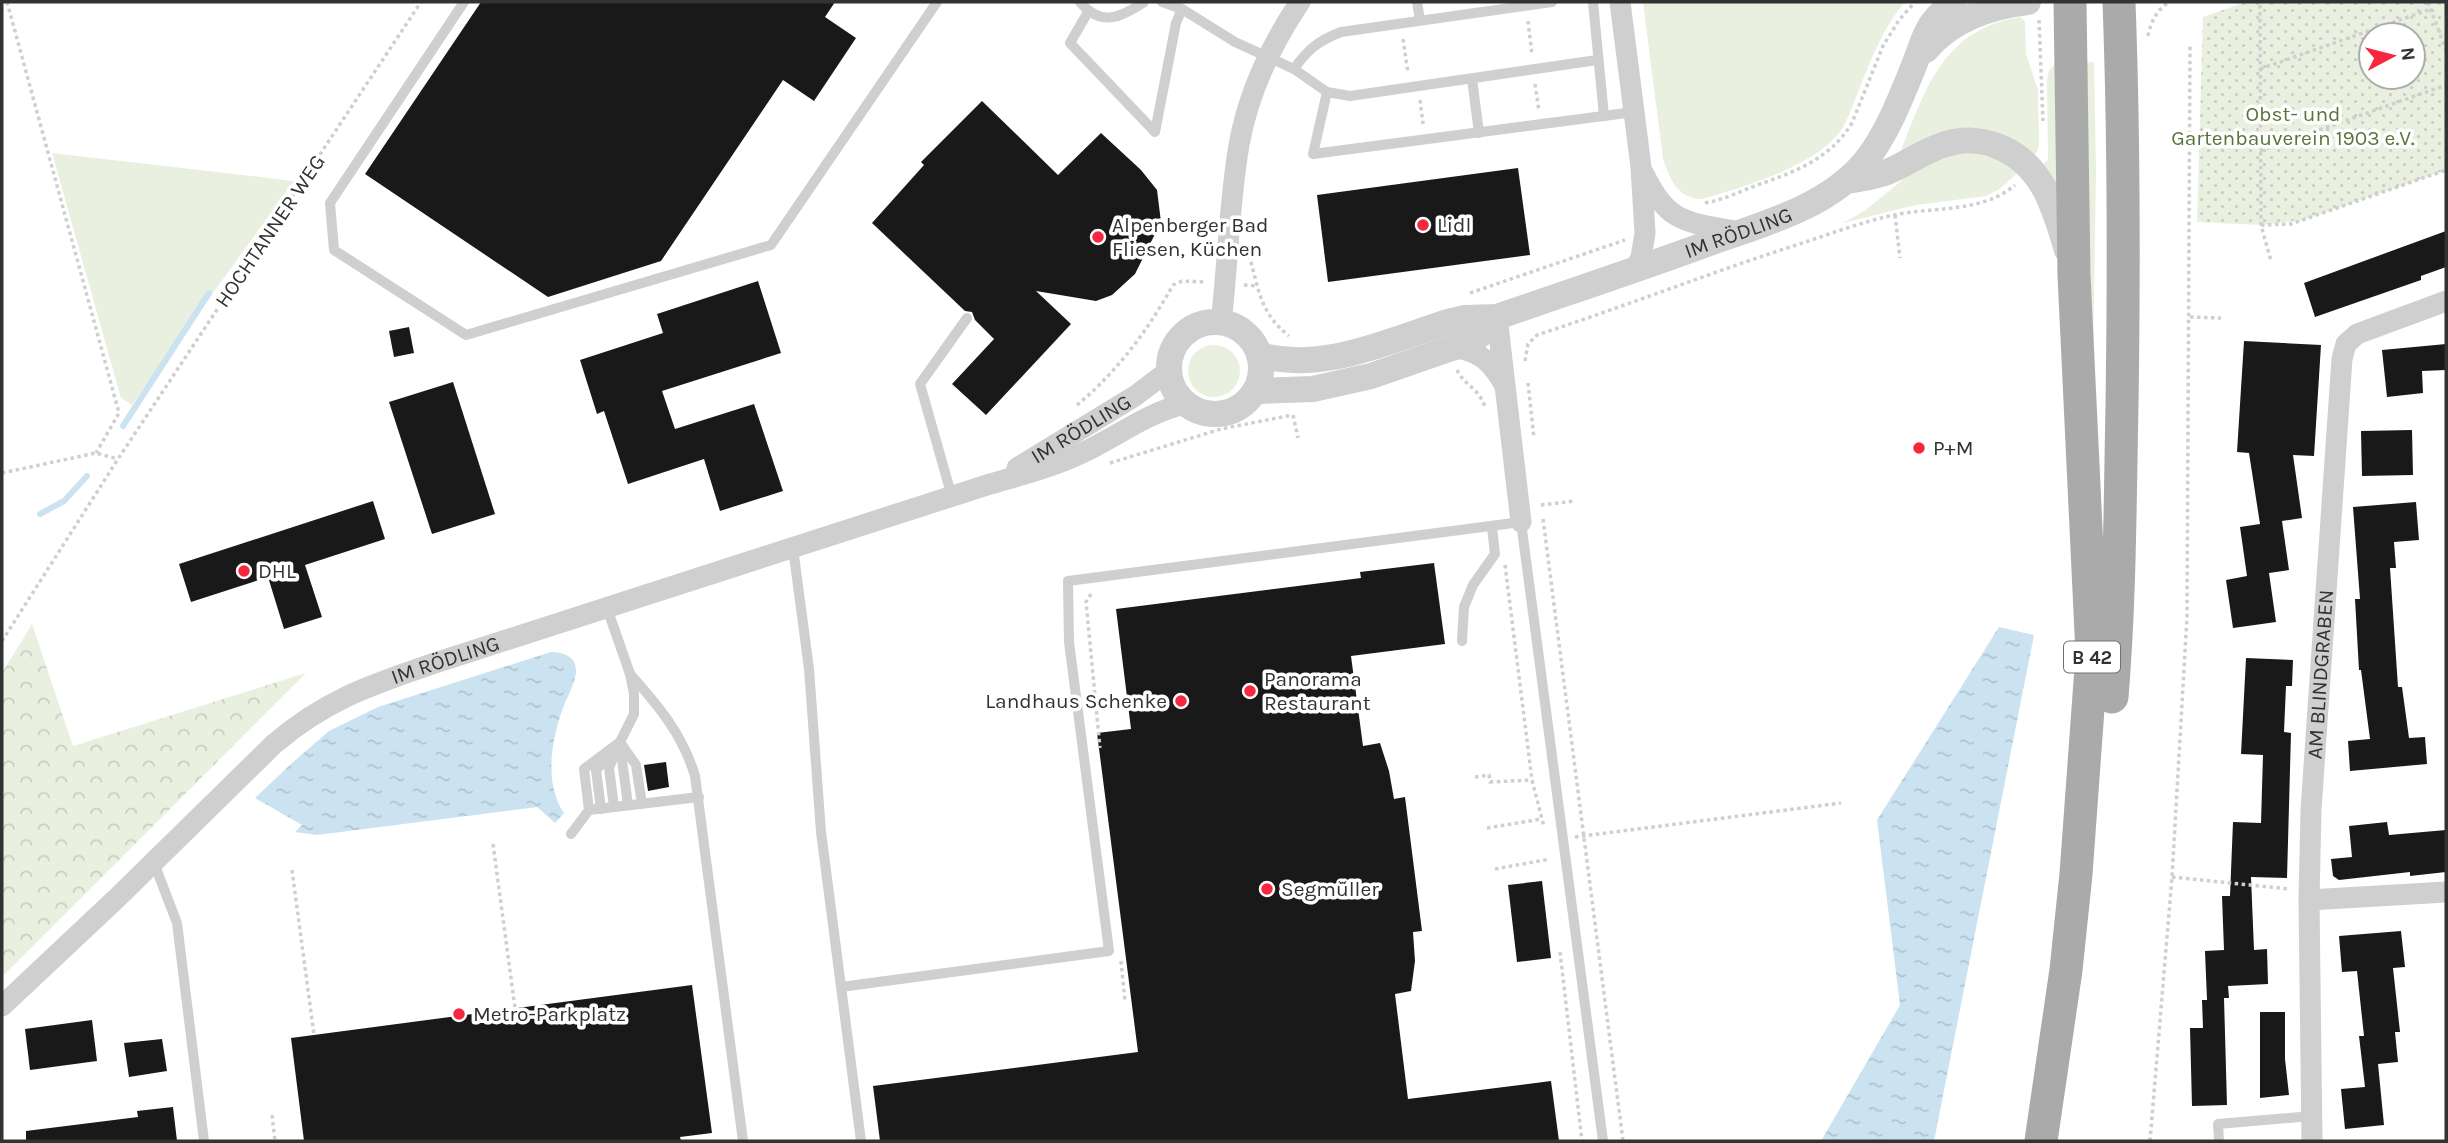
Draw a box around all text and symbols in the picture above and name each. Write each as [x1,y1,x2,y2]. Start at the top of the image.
north arrow [2357,21,2427,91]
text: N [2396,46,2420,62]
park label: Obst- und Gartenbauverein 1903 e.V. [2171,102,2415,150]
street label: HOCHTANNER WEG [210,150,330,312]
street label: IM RÖDLING [1681,202,1796,263]
place label: Alpenberger Bad Fliesen, Küchen [1112,213,1268,261]
place label: Lidl [1437,213,1471,237]
marker: Lidl [1415,217,1431,233]
marker: Alpenberger Bad Fliesen, Küchen [1090,229,1106,245]
street label: IM RÖDLING [1027,389,1135,469]
place label: P+M [1933,436,1973,460]
marker: P+M [1911,440,1927,456]
place label: DHL [258,559,296,583]
marker: DHL [236,563,252,579]
street label: AM BLINDGRABEN [2303,589,2338,760]
street label: IM RÖDLING [388,631,503,689]
road number: B 42 [2064,642,2120,672]
place label: Panorama Restaurant [1264,667,1371,715]
marker: Panorama Restaurant [1242,683,1258,699]
place label: Landhaus Schenke [985,689,1167,713]
marker: Landhaus Schenke [1173,693,1189,709]
place label: Segmüller [1281,877,1379,901]
marker: Segmüller [1259,881,1275,897]
place label: Metro-Parkplatz [473,1002,626,1026]
marker: Metro-Parkplatz [451,1006,467,1022]

